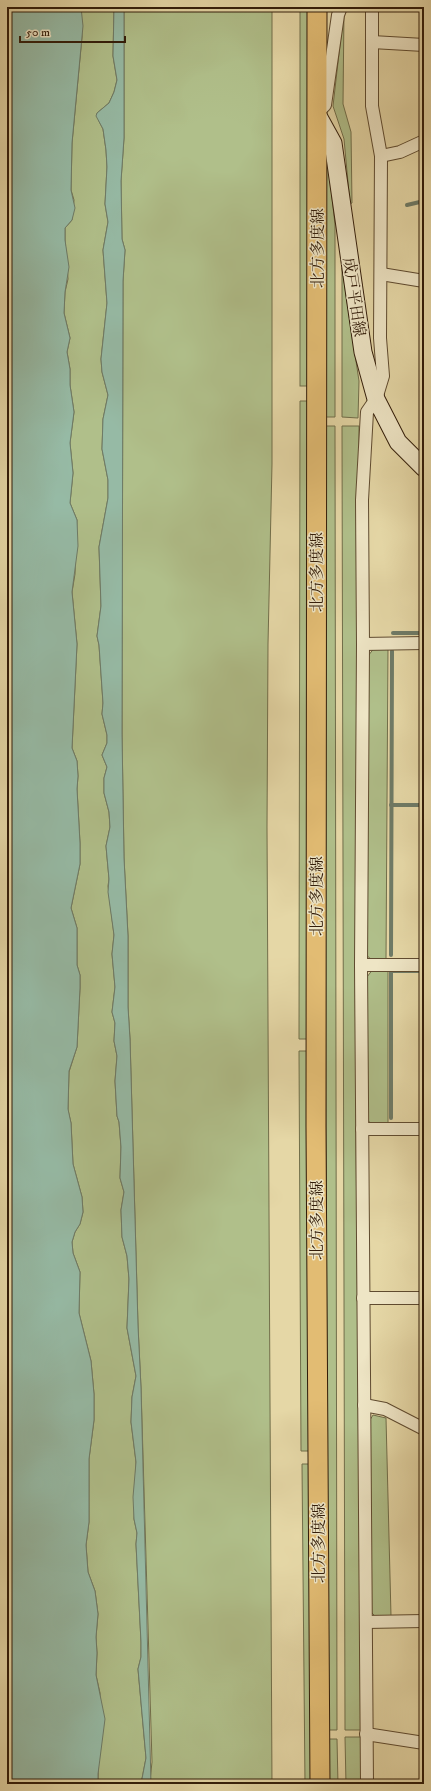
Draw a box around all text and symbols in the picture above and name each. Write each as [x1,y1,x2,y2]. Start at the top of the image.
scale bar [20,18,125,44]
text: 50 m [26,25,50,40]
street label: 北方多度線 [308,208,328,288]
street label: 成戸平田線 [339,256,369,338]
street label: 北方多度線 [307,532,327,612]
street label: 北方多度線 [307,856,327,936]
street label: 北方多度線 [307,1180,327,1260]
street label: 北方多度線 [309,1503,329,1583]

